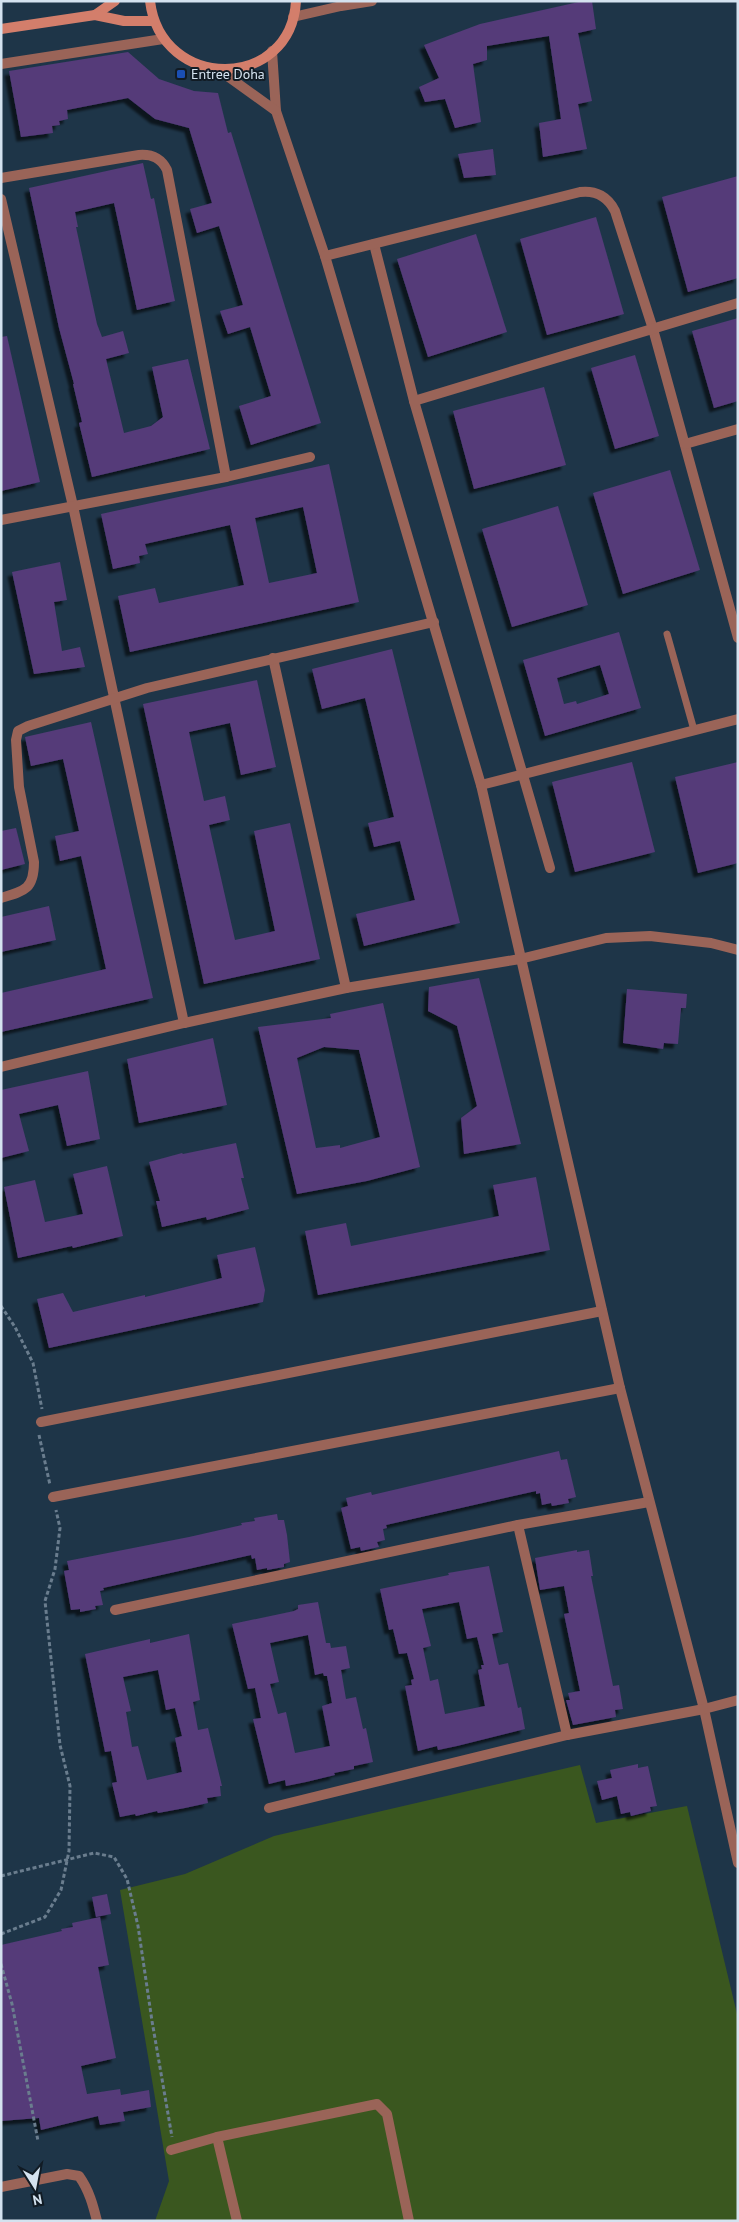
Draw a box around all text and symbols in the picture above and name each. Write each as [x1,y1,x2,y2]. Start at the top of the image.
place label: Entree Doha [191,65,265,83]
marker: Entree Doha [175,68,187,80]
north arrow [10,2162,60,2212]
text: N [31,2190,44,2209]

